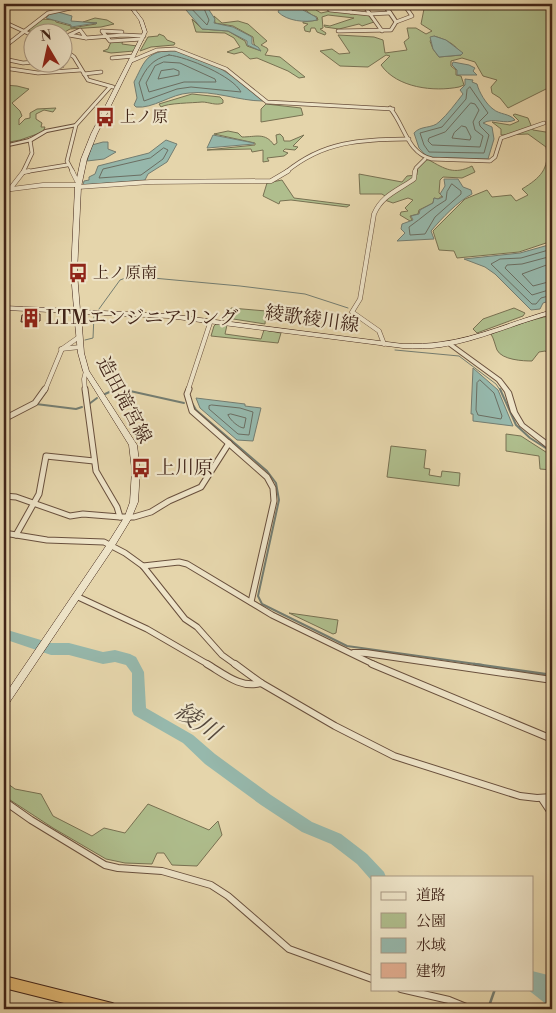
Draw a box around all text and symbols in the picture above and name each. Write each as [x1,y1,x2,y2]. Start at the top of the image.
north arrow [22,22,72,72]
text: N [39,26,53,46]
bus stop icon: 上ノ原 [94,106,116,128]
place label: 上ノ原 [120,107,168,127]
bus stop icon: 上ノ原南 [67,262,89,284]
place label: 上ノ原南 [93,263,157,283]
street label: 綾歌綾川線 [263,301,361,337]
place label: LTMエンジニアリング [46,306,238,330]
building icon: LTMエンジニアリング [20,307,42,329]
street label: 造田滝宮線 [91,352,157,448]
place label: 上川原 [156,456,213,480]
bus stop icon: 上川原 [130,457,152,479]
water label: 綾川 [169,696,228,750]
legend [371,876,534,990]
text: 道路 [416,886,446,905]
text: 公園 [416,912,446,931]
text: 水域 [416,936,446,955]
text: 建物 [416,962,446,981]

